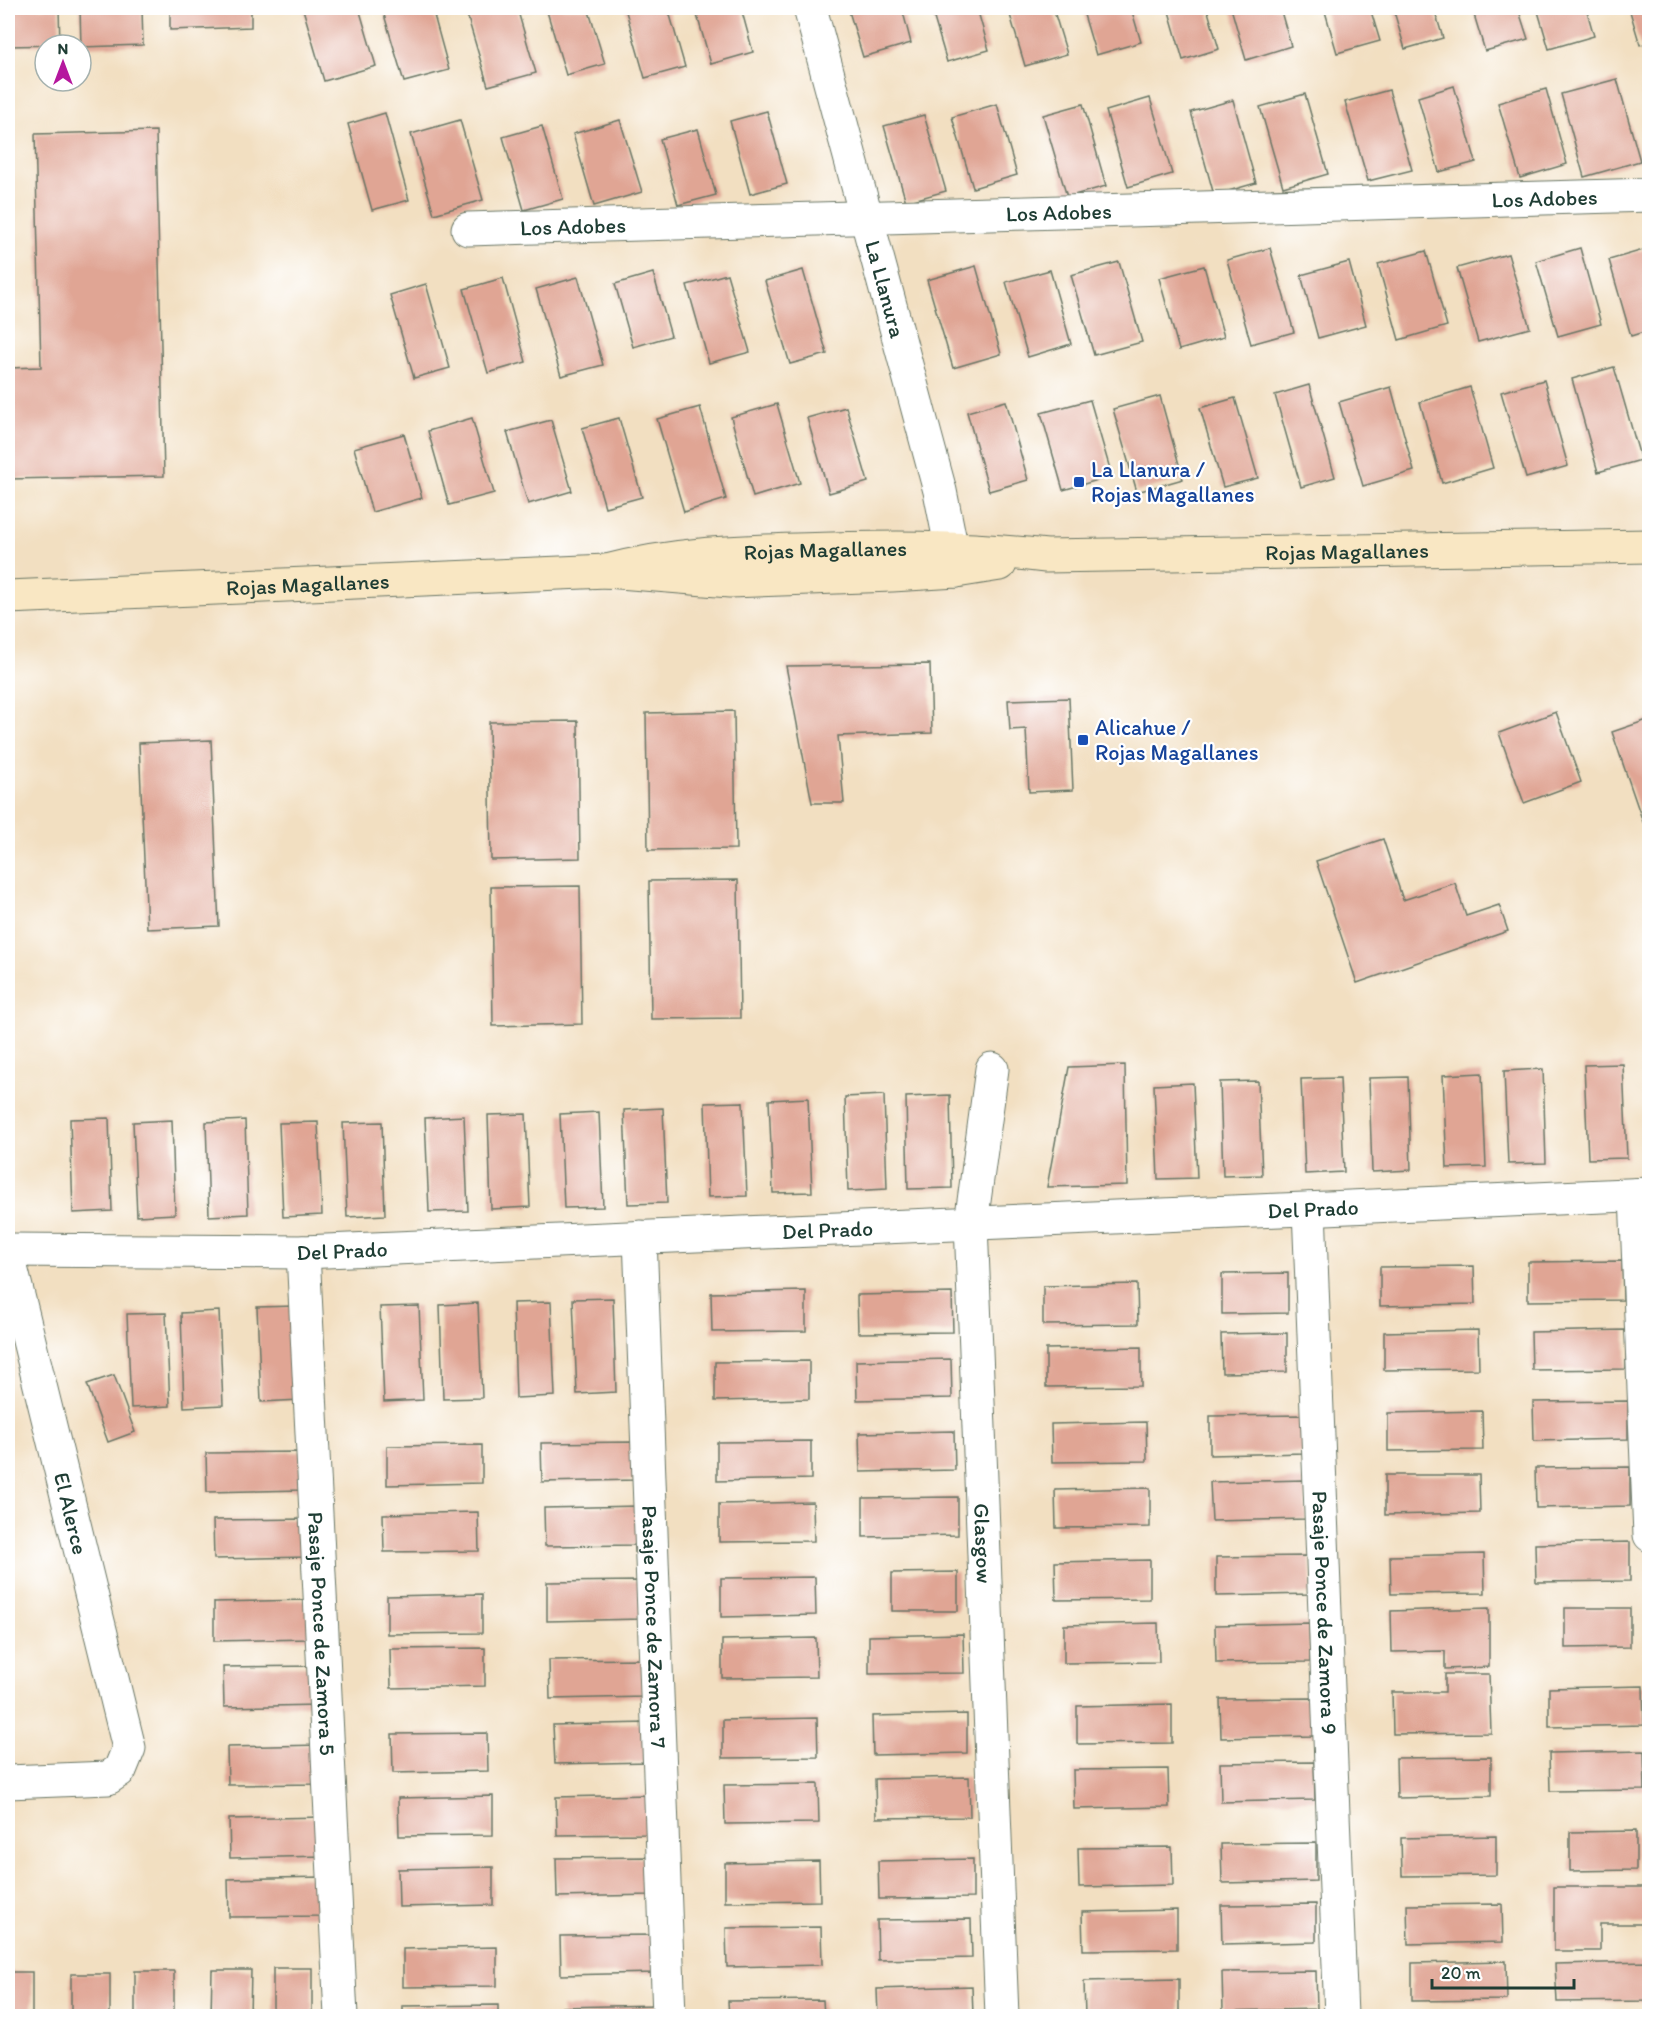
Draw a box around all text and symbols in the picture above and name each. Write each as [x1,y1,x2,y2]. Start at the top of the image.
north arrow [33,33,93,93]
text: N [58,39,68,58]
street label: Los Adobes [1491,183,1598,213]
street label: Los Adobes [1005,197,1112,227]
street label: Los Adobes [520,211,626,241]
street label: La Llanura [860,237,912,341]
place label: La Llanura / Rojas Magallanes [1091,456,1254,508]
marker: La Llanura / Rojas Magallanes [1072,475,1086,489]
street label: Rojas Magallanes [743,534,907,565]
street label: Rojas Magallanes [1265,536,1429,566]
street label: Rojas Magallanes [225,567,390,601]
place label: Alicahue / Rojas Magallanes [1095,714,1258,766]
marker: Alicahue / Rojas Magallanes [1076,733,1090,747]
street label: Del Prado [1267,1193,1359,1224]
street label: Del Prado [781,1214,874,1245]
street label: Del Prado [296,1235,388,1266]
street label: El Alerce [48,1469,94,1557]
street label: Pasaje Ponce de Zamora 9 [1307,1490,1343,1735]
street label: Glasgow [968,1503,999,1584]
street label: Pasaje Ponce de Zamora 7 [636,1505,673,1749]
street label: Pasaje Ponce de Zamora 5 [302,1511,342,1756]
scale bar [1432,1952,1574,1990]
text: 20 m [1441,1962,1481,1984]

